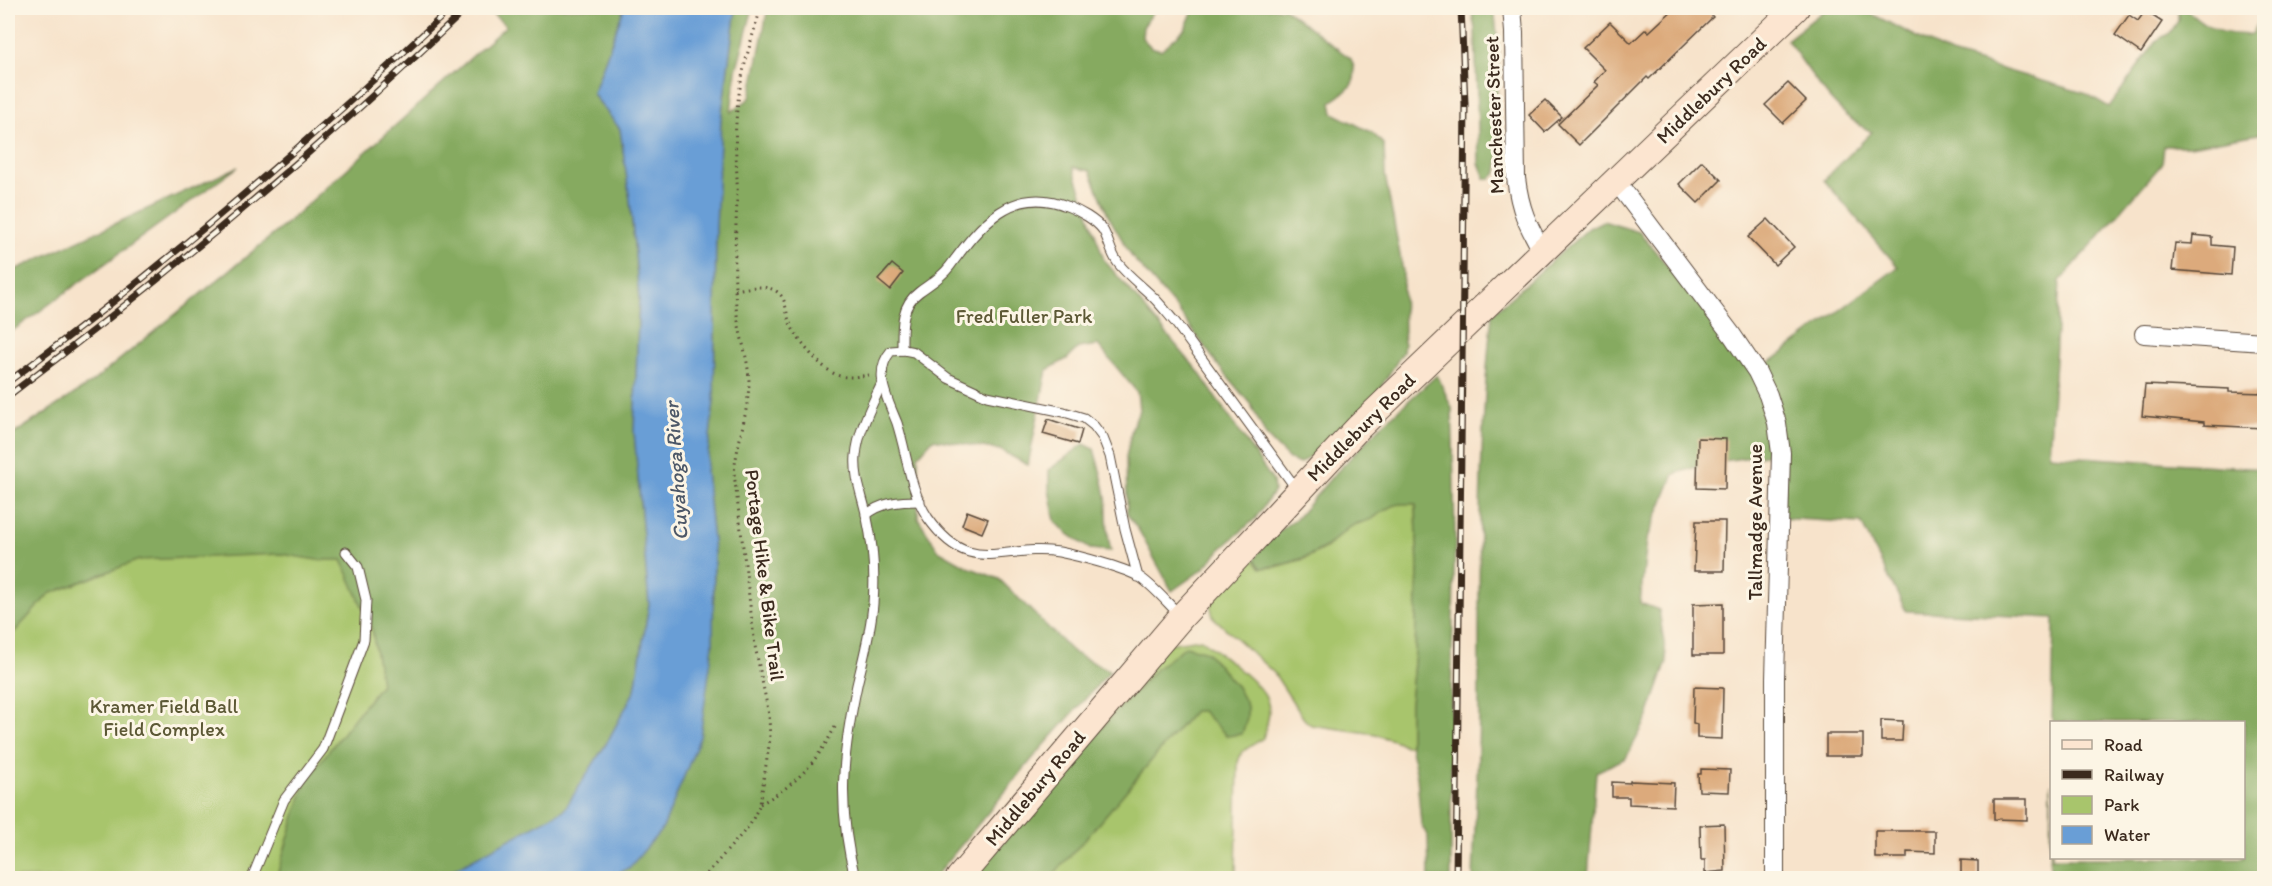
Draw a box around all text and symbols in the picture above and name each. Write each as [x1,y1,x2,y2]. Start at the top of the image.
street label: Middlebury Road [1651,31,1771,149]
street label: Manchester Street [1479,36,1509,194]
park label: Fred Fuller Park [956,304,1093,328]
street label: Middlebury Road [1302,368,1420,486]
water label: Cuyahoga River [658,399,693,541]
street label: Tallmadge Avenue [1743,444,1767,600]
street label: Portage Hike & Bike Trail [740,468,790,682]
park label: Kramer Field Ball Field Complex [90,694,239,741]
legend [2050,721,2245,859]
street label: Middlebury Road [980,725,1090,851]
text: Road [2104,734,2143,756]
text: Railway [2104,764,2165,786]
text: Park [2104,794,2139,816]
text: Water [2104,824,2150,846]

